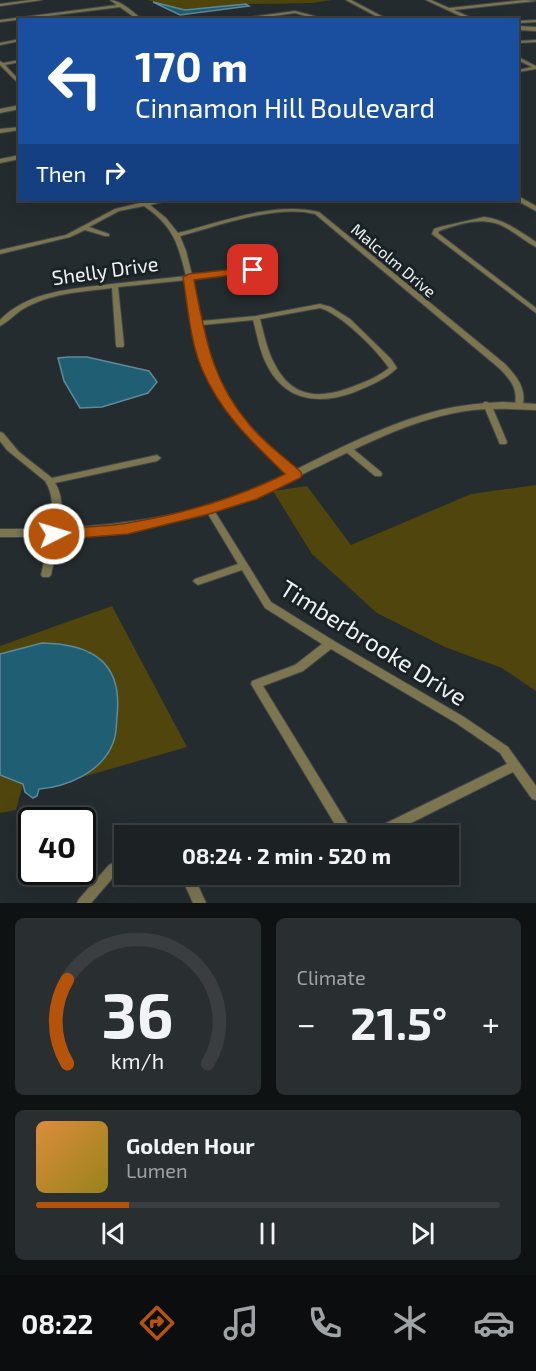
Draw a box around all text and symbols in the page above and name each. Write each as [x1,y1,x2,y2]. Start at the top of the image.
text: 170 m [135,40,248,90]
icon: left [36,42,114,120]
text: Cinnamon Hill Boulevard [135,91,435,123]
icon: right [98,156,131,189]
text: Then [36,160,86,186]
street label: Malcolm Drive [348,219,440,301]
pin [227,244,278,295]
street label: Shelly Drive [50,251,160,289]
icon: arrive [236,253,269,286]
position arrow [22,502,86,566]
street label: Timberbrooke Drive [275,573,473,711]
speed limit sign: 40 [18,807,96,885]
text: 08:24 · 2 min · 520 m [182,842,391,868]
text: Climate [297,965,366,989]
text: 36 [102,976,174,1051]
text: 21.5° [350,995,447,1049]
text: − [297,1003,316,1043]
text: + [482,1003,500,1043]
text: km/h [111,1048,164,1073]
text: Golden Hour [126,1132,255,1158]
text: Lumen [126,1158,188,1182]
icon: previous [97,1217,130,1250]
icon: pause [251,1217,284,1250]
icon: next [406,1217,439,1250]
icon: directions [136,1302,178,1344]
icon: music [220,1302,262,1344]
icon: phone [304,1302,346,1344]
icon: climate [389,1302,431,1344]
icon: car [473,1302,515,1344]
text: 08:22 [21,1307,93,1339]

